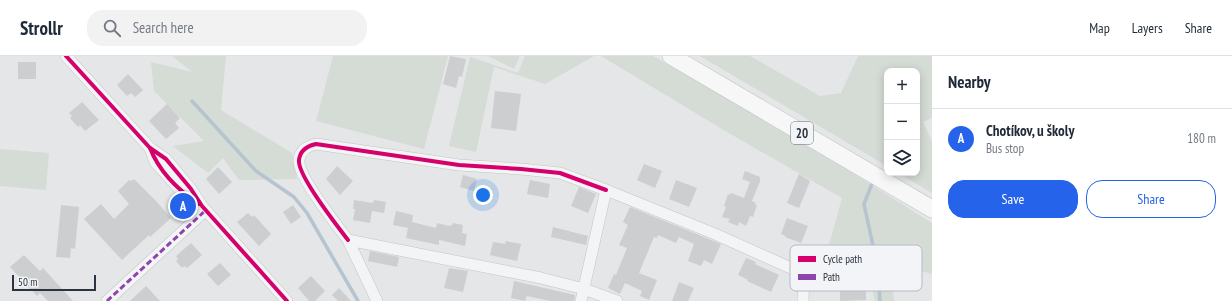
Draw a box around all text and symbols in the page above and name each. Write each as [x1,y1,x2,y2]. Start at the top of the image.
search box [87,10,367,46]
text: Strollr [20,16,63,40]
icon: search [101,17,123,39]
text: Search here [133,18,194,37]
text: Map [1089,19,1110,37]
text: Layers [1132,19,1163,37]
text: Share [1185,19,1212,37]
map controls [884,68,920,176]
button: + [884,68,920,104]
text: Nearby [948,71,991,93]
button: − [884,104,920,140]
text: Chotíkov, u školy [986,121,1074,140]
road number: 20 [791,122,813,144]
text: A [958,130,964,147]
text: 180 m [1187,130,1216,147]
button: layers [884,140,920,176]
text: Bus stop [986,140,1024,157]
button: Save [948,180,1078,218]
button: Share [1086,180,1216,218]
your location [473,185,493,205]
pin: A [170,191,196,221]
legend [790,245,922,291]
text: Cycle path [823,252,862,266]
text: Path [823,270,840,284]
scale bar [12,273,96,292]
text: 50 m [18,275,37,289]

